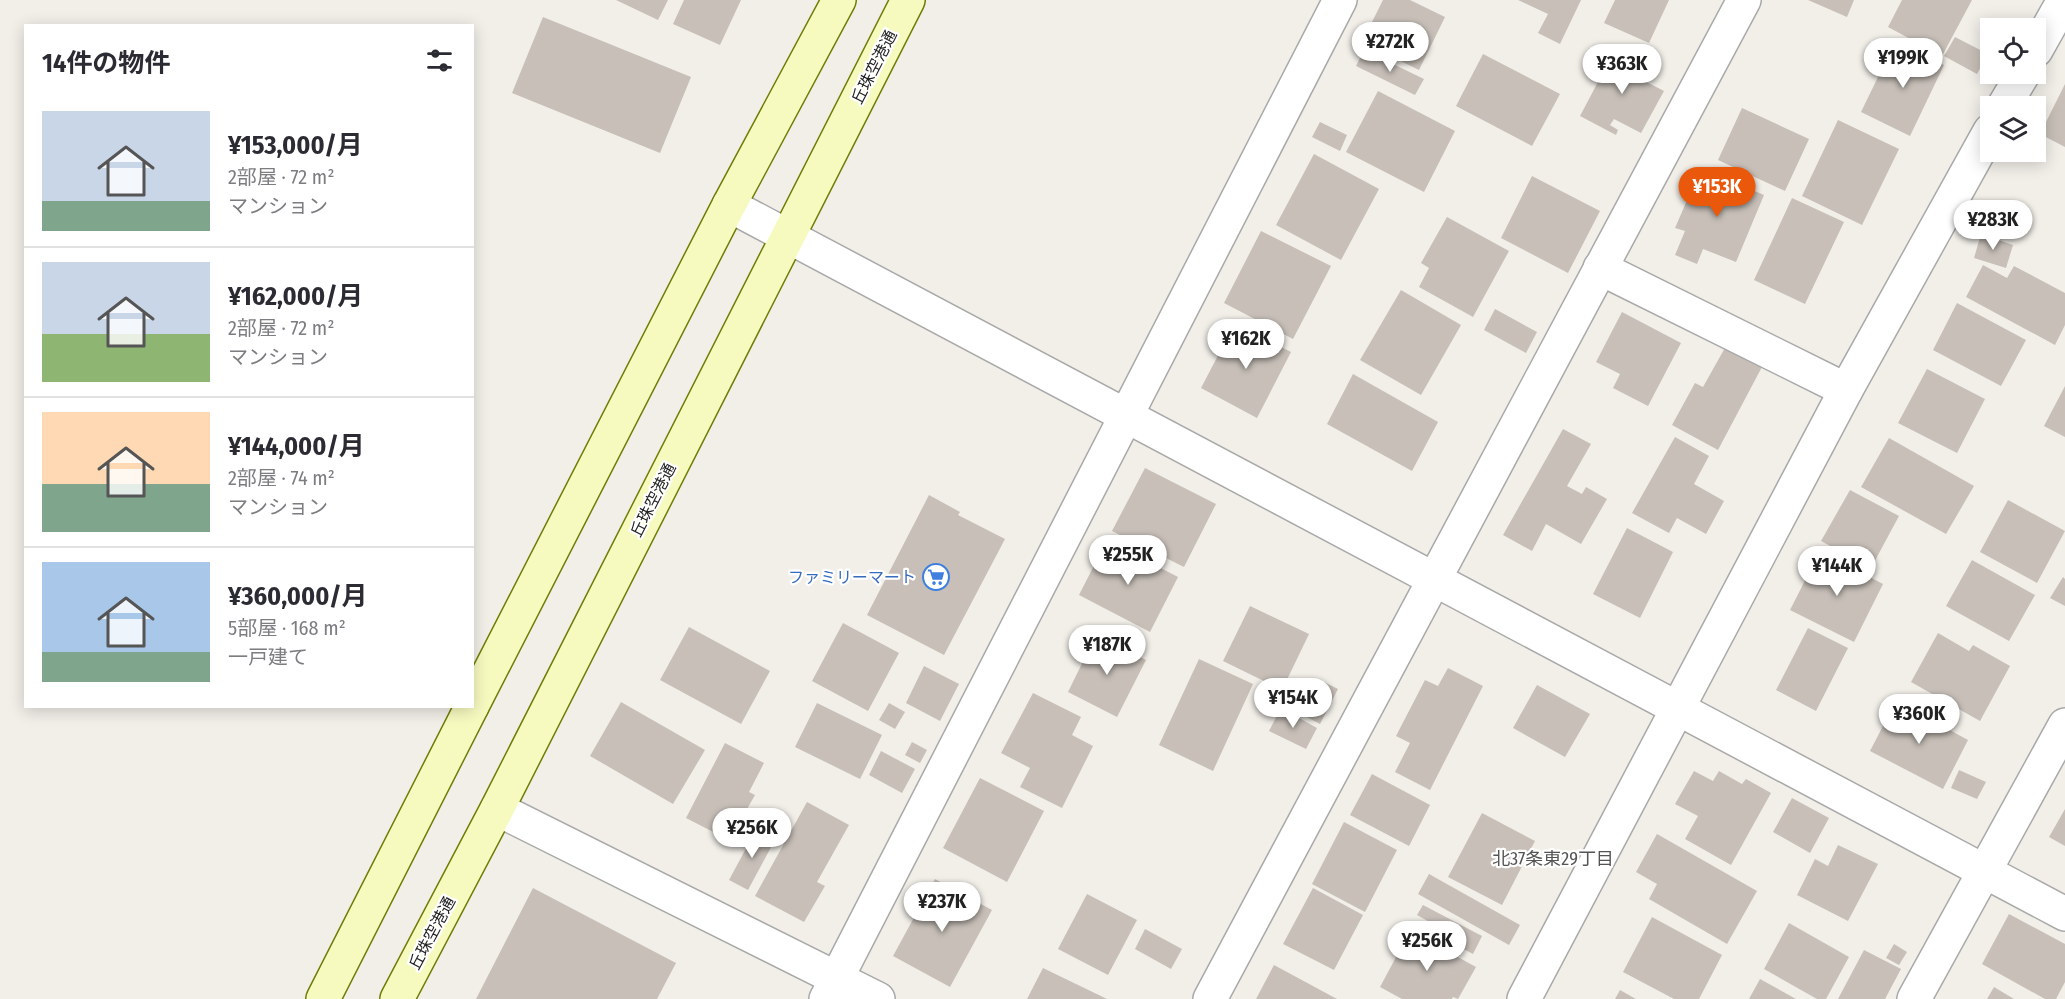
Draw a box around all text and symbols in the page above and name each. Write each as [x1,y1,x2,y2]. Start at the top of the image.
map controls [1980,18,2046,162]
button: locate [1980,18,2046,84]
pin: ¥272K [1348,22,1432,73]
street label: 丘珠空港通 [847,27,901,107]
text: ¥272K [1366,29,1414,53]
pin: ¥199K [1861,38,1945,89]
icon: filters [423,44,456,77]
pin: ¥363K [1580,44,1664,95]
text: ¥199K [1878,45,1928,69]
text: 14件の物件 [42,48,170,79]
text: ¥363K [1597,51,1647,75]
button: layers [1980,96,2046,162]
text: ¥153,000/月 [228,130,363,161]
icon: home [90,135,162,207]
text: 2部屋 · 72 m² [228,165,334,189]
pin: ¥153K [1675,167,1759,218]
text: ¥153K [1693,174,1741,198]
text: マンション [228,194,328,218]
pin: ¥283K [1951,200,2035,251]
text: ¥283K [1968,207,2018,231]
text: ¥162,000/月 [228,281,363,312]
icon: home [90,286,162,358]
text: 2部屋 · 72 m² [228,316,334,340]
pin: ¥162K [1204,319,1288,370]
text: ¥162K [1221,326,1271,350]
text: マンション [228,345,328,369]
text: ¥144,000/月 [228,431,365,462]
icon: home [90,436,162,508]
street label: 丘珠空港通 [626,460,680,540]
text: 2部屋 · 74 m² [228,466,335,490]
text: マンション [228,495,328,519]
pin: ¥255K [1086,535,1170,586]
text: ¥255K [1103,542,1153,566]
pin: ¥144K [1795,546,1879,597]
text: ¥144K [1812,553,1862,577]
supermarket icon: ファミリーマート [921,562,951,592]
place label: ファミリーマート [788,568,916,587]
text: ¥360,000/月 [228,581,368,612]
icon: home [90,586,162,658]
text: 5部屋 · 168 m² [228,616,346,640]
pin: ¥187K [1065,625,1149,676]
text: ¥187K [1083,632,1131,656]
text: 一戸建て [228,645,308,669]
pin: ¥154K [1251,678,1335,729]
text: ¥154K [1268,685,1318,709]
pin: ¥360K [1877,694,1961,745]
text: ¥360K [1893,701,1945,725]
pin: ¥256K [710,808,794,859]
text: ¥256K [726,815,778,839]
district label: 北37条東29丁目 [1492,848,1614,870]
pin: ¥237K [900,882,984,933]
text: ¥237K [918,889,966,913]
street label: 丘珠空港通 [405,893,459,973]
pin: ¥256K [1385,921,1469,972]
text: ¥256K [1401,928,1453,952]

